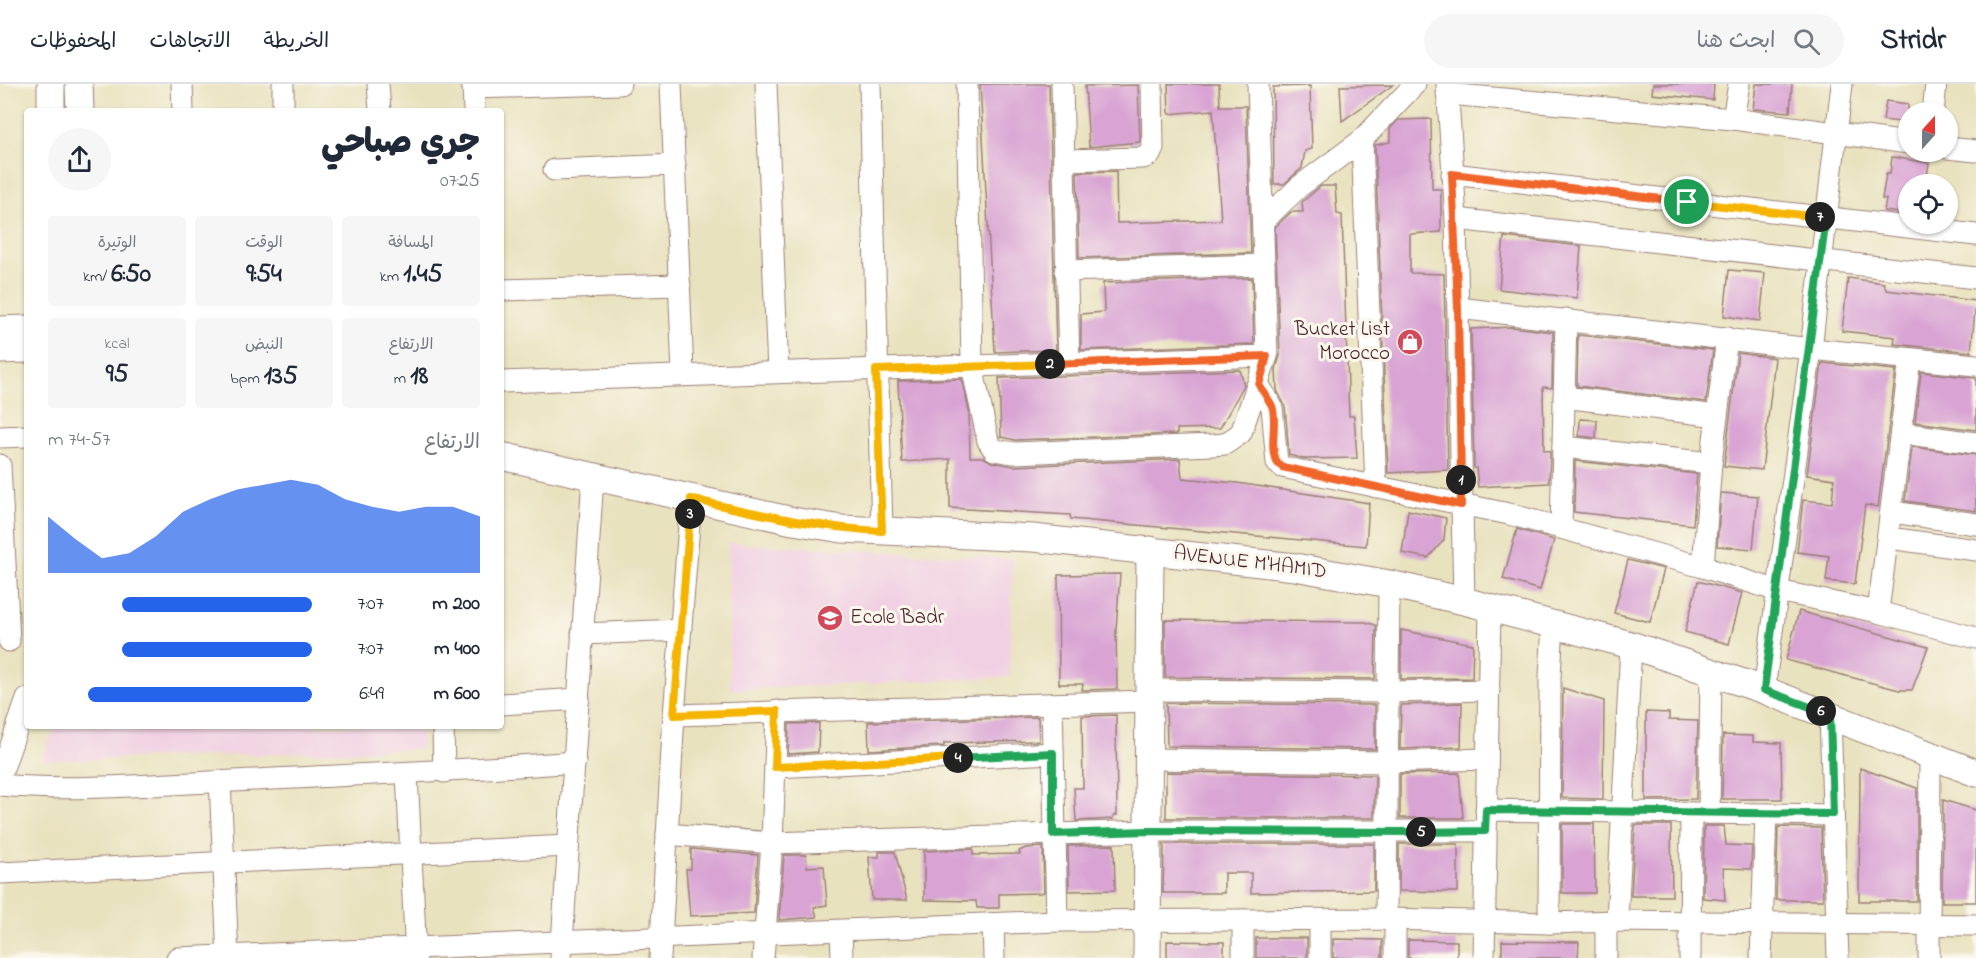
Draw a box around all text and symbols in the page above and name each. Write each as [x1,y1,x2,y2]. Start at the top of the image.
search box [1424,14,1844,68]
text: Stridr [1880,21,1946,62]
icon: search [1790,25,1823,58]
text: ابحث هنا [1696,26,1775,58]
text: المحفوظات [30,27,116,57]
text: الاتجاهات [149,27,231,57]
text: الخريطة [264,27,329,57]
north arrow [1898,102,1958,162]
map controls [1898,102,1958,234]
text: جري صباحي [321,120,480,168]
button: share [48,128,111,191]
text: 07:25 [440,167,480,196]
button: locate [1898,174,1958,234]
pin [1661,176,1712,227]
icon: arrive [1670,185,1703,218]
pin: 7 [1805,202,1835,232]
text: 7 [1817,205,1823,229]
text: الوتيرة [98,231,136,255]
text: الوقت [245,231,283,255]
text: المسافة [388,231,434,255]
text: 6:50 [111,256,151,294]
text: 9:54 [246,256,282,294]
text: 1.45 [403,256,442,294]
text: /km [83,265,111,289]
text: km [380,265,403,289]
place label: Bucket List Morocco [1293,315,1390,369]
shop icon: Bucket List Morocco [1395,327,1425,357]
text: kcal [104,332,130,356]
text: النبض [245,333,283,357]
text: الارتفاع [389,333,433,357]
pin: 2 [1035,349,1065,379]
text: 2 [1046,352,1054,376]
text: 95 [106,356,128,394]
text: 135 [264,358,298,396]
text: 18 [410,358,428,396]
text: bpm [230,367,264,391]
text: m [394,367,410,391]
text: 57–74 m [48,426,110,455]
text: الارتفاع [424,429,480,458]
pin: 1 [1446,465,1476,495]
text: 1 [1458,468,1464,492]
pin: 3 [675,499,705,529]
text: 3 [687,502,693,526]
street label: AVENUE M'HAMID [1172,539,1328,587]
text: 7:07 [357,590,384,619]
text: 200 m [432,590,480,619]
school or university icon: Ecole Badr [815,603,845,633]
place label: Ecole Badr [850,603,945,633]
text: 7:07 [357,635,384,664]
text: 400 m [434,635,480,664]
text: 6:49 [359,680,384,709]
text: 600 m [433,680,480,709]
pin: 6 [1806,696,1836,726]
text: 6 [1817,699,1825,723]
pin: 4 [943,743,973,773]
text: 4 [955,746,961,770]
pin: 5 [1406,817,1436,847]
text: 5 [1416,820,1426,844]

